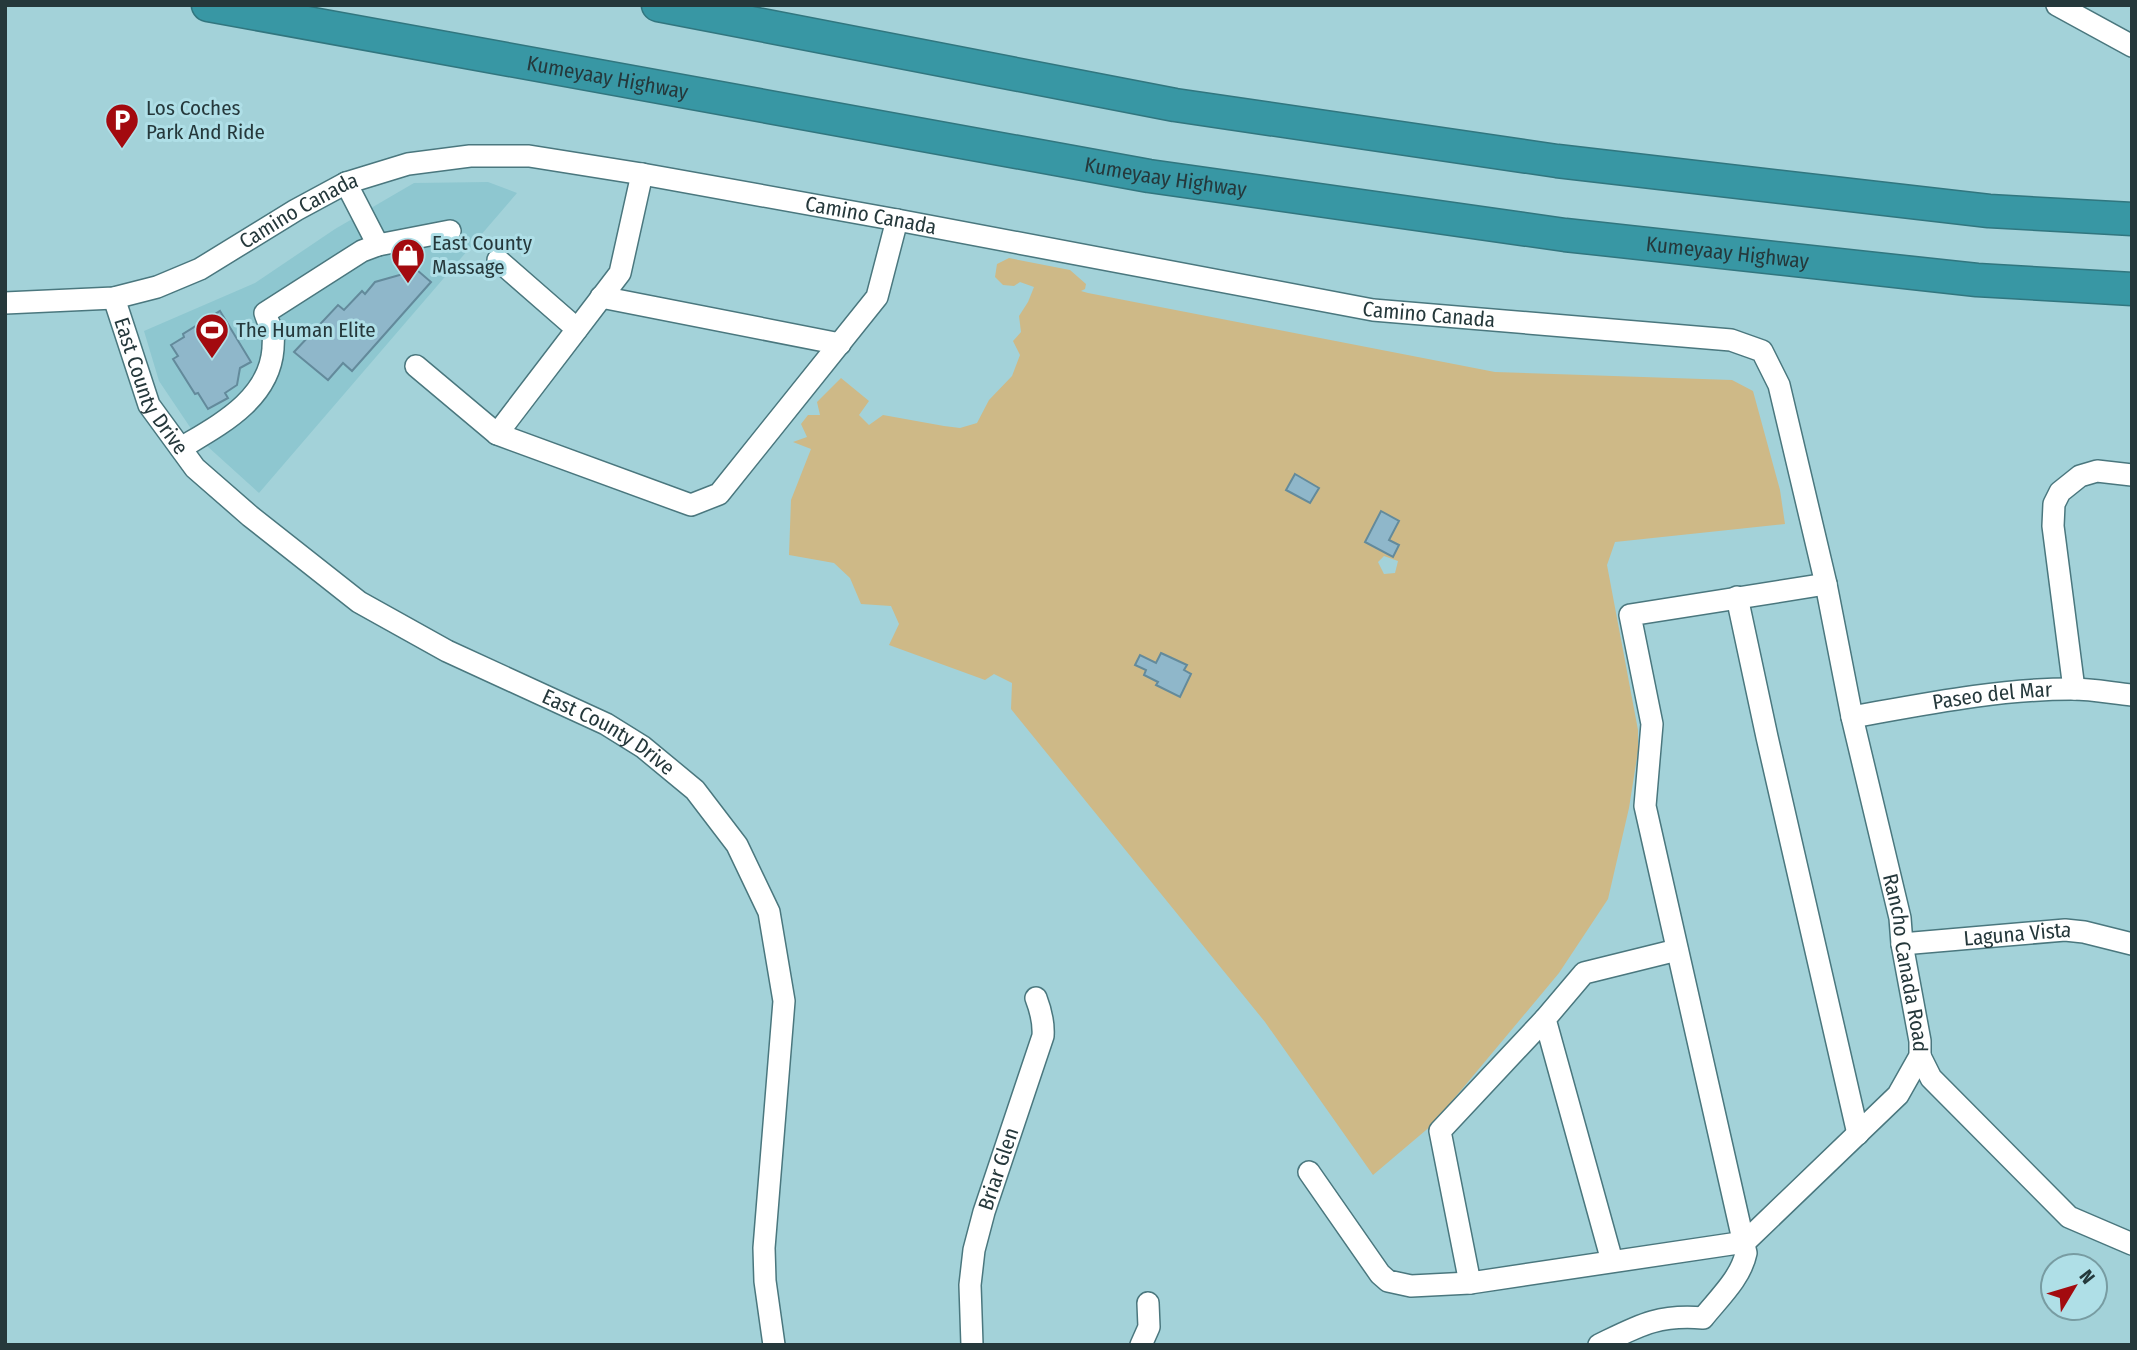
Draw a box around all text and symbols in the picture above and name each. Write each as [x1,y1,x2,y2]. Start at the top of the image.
street label: Kumeyaay Highway [525,50,691,105]
place label: Los Coches Park And Ride [146,95,265,145]
parking icon: Los Coches Park And Ride [103,101,141,150]
street label: Kumeyaay Highway [1082,152,1249,203]
street label: Camino Canada [234,167,361,255]
street label: Camino Canada [803,191,939,240]
place label: East County Massage [432,230,533,280]
street label: Kumeyaay Highway [1645,231,1811,275]
shop icon: East County Massage [389,236,427,285]
street label: Camino Canada [1360,295,1496,333]
sports icon: The Human Elite [193,311,231,360]
street label: East County Drive [108,314,194,460]
place label: The Human Elite [236,317,376,343]
street label: Paseo del Mar [1931,676,2053,715]
street label: East County Drive [538,683,680,781]
street label: Rancho Canada Road [1877,871,1933,1052]
street label: Laguna Vista [1963,917,2073,952]
street label: Briar Glen [973,1124,1024,1214]
north arrow [2039,1252,2109,1322]
text: N [2074,1265,2100,1288]

